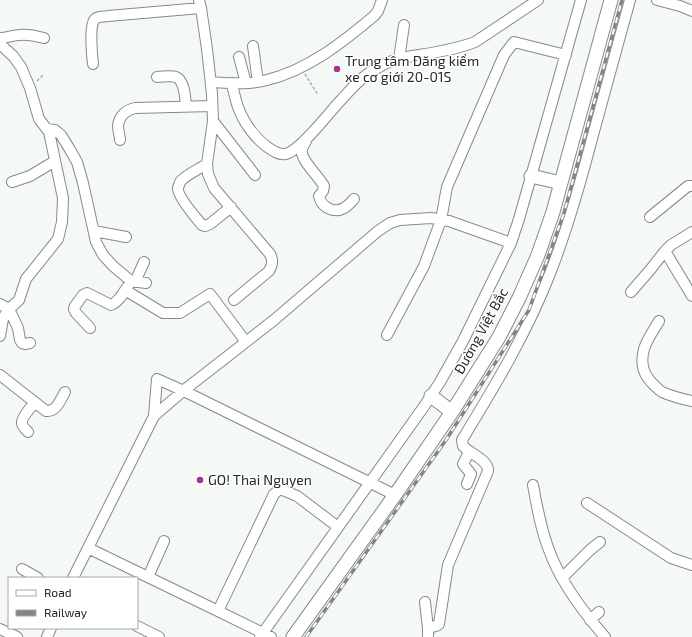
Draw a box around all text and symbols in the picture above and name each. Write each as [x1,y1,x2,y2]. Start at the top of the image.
place label: Trung tâm Đăng kiểm xe cơ giới 20-01S [345,52,479,85]
marker: Trung tâm Đăng kiểm xe cơ giới 20-01S [332,64,342,74]
street label: Đường Việt Bắc [450,285,511,377]
place label: GO! Thai Nguyen [208,471,312,488]
marker: GO! Thai Nguyen [195,475,205,485]
legend [8,577,138,629]
text: Road [44,585,72,599]
text: Railway [44,605,88,619]

